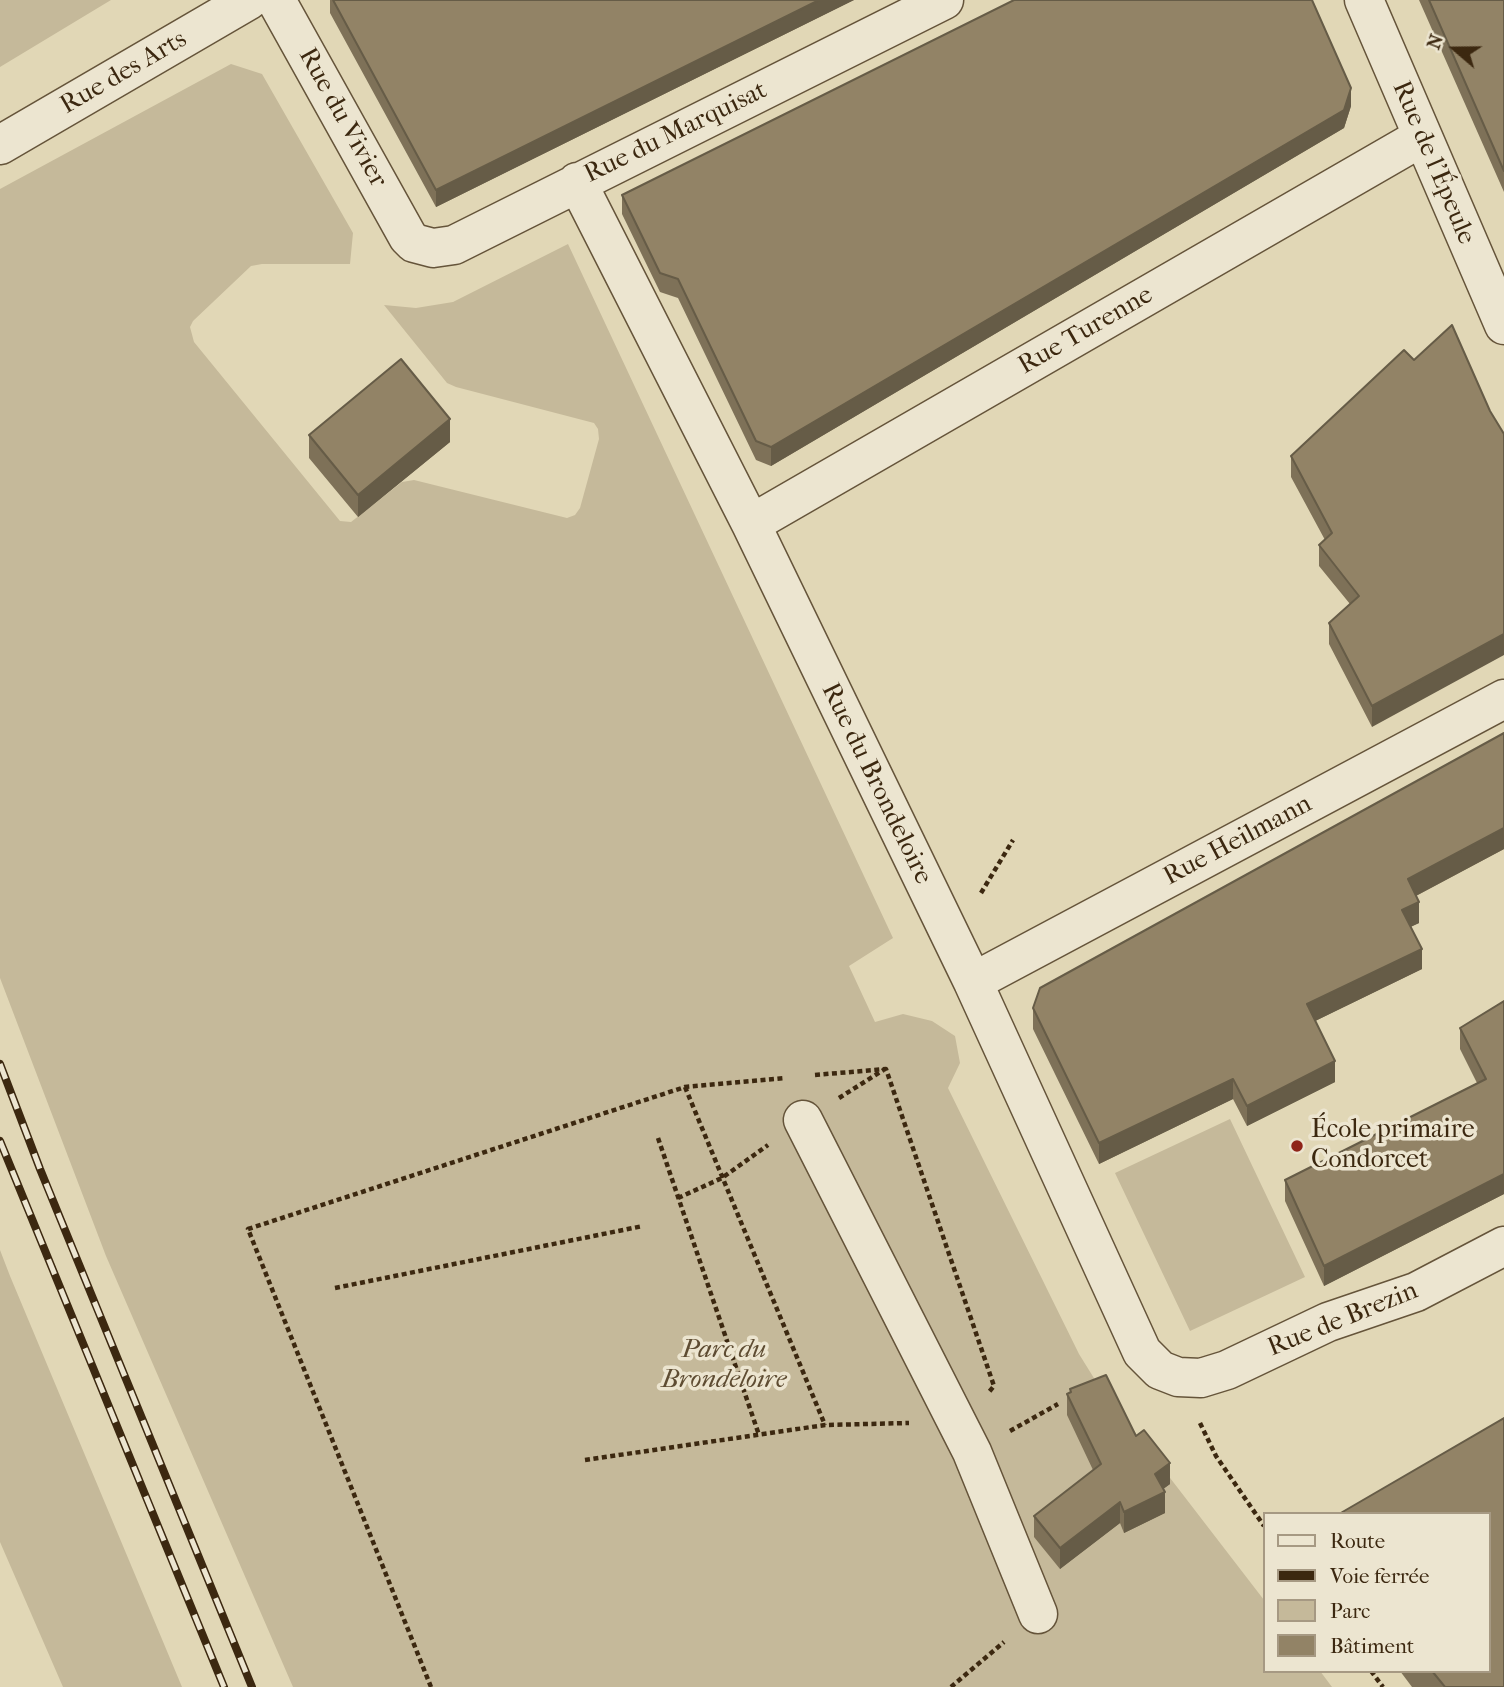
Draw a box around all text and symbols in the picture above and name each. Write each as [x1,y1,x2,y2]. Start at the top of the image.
north arrow [1420,14,1490,84]
street label: Rue des Arts [55,24,193,122]
text: N [1422,31,1448,52]
street label: Rue du Vivier [291,43,393,193]
street label: Rue du Marquisat [580,75,772,191]
street label: Rue de l'Épeule [1385,77,1481,249]
street label: Rue Turenne [1013,280,1159,382]
street label: Rue du Brondeloire [814,678,938,890]
street label: Rue Heilmann [1159,789,1317,893]
place label: École primaire Condorcet [1311,1115,1475,1176]
marker: École primaire Condorcet [1289,1138,1305,1154]
street label: Rue de Brezin [1263,1276,1423,1364]
park label: Parc du Brondeloire [662,1335,786,1396]
legend [1262,1512,1490,1673]
text: Route [1330,1529,1385,1553]
text: Voie ferrée [1330,1564,1429,1588]
text: Parc [1330,1599,1370,1623]
text: Bâtiment [1330,1634,1414,1658]

